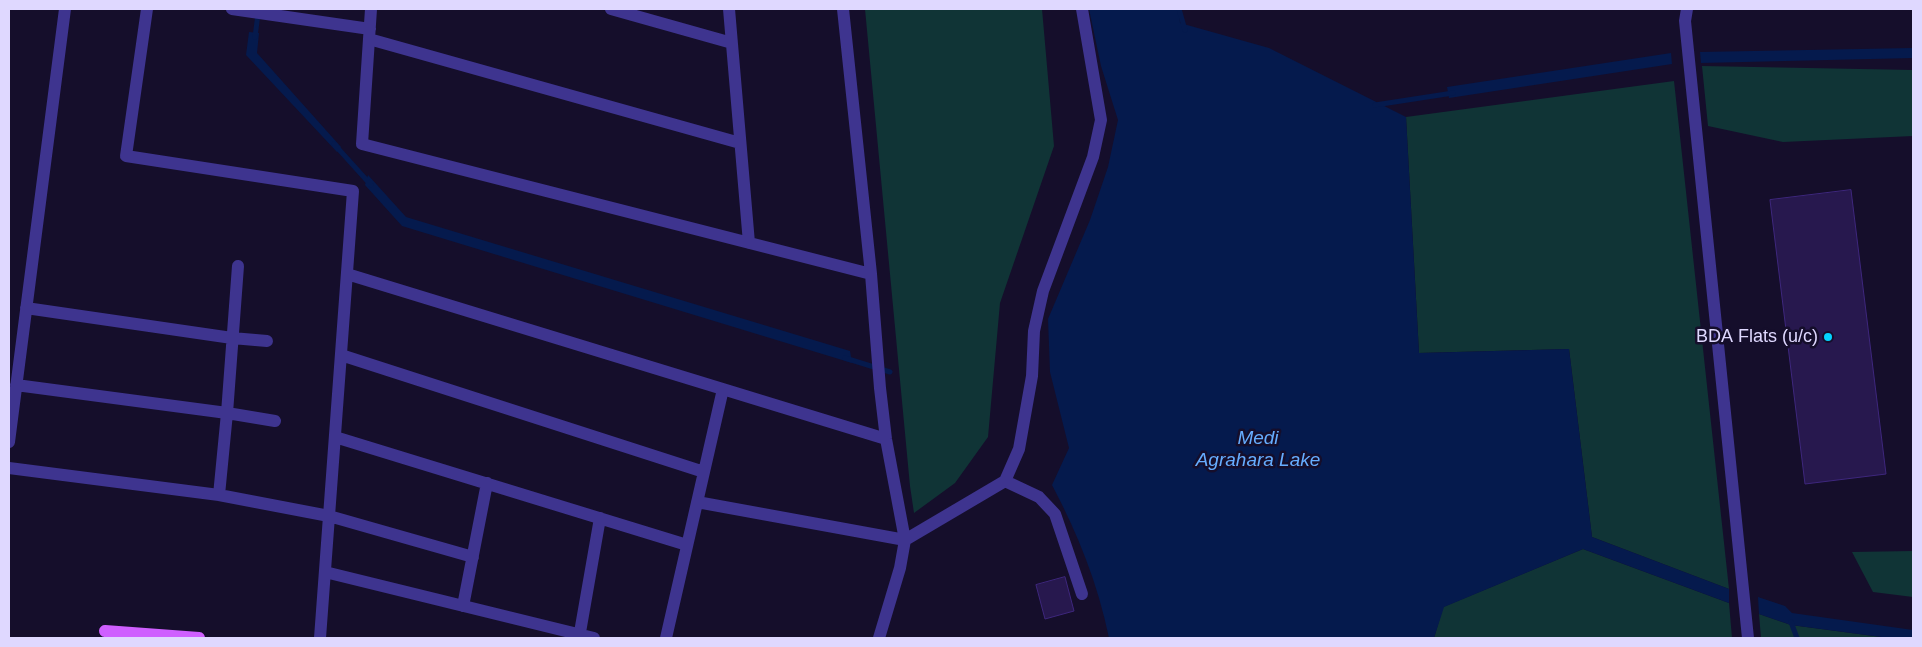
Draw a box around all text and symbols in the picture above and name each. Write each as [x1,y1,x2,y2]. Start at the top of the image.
place label: BDA Flats (u/c) [1696,326,1818,348]
marker: BDA Flats (u/c) [1822,331,1834,343]
water label: Medi Agrahara Lake [1196,428,1320,472]

